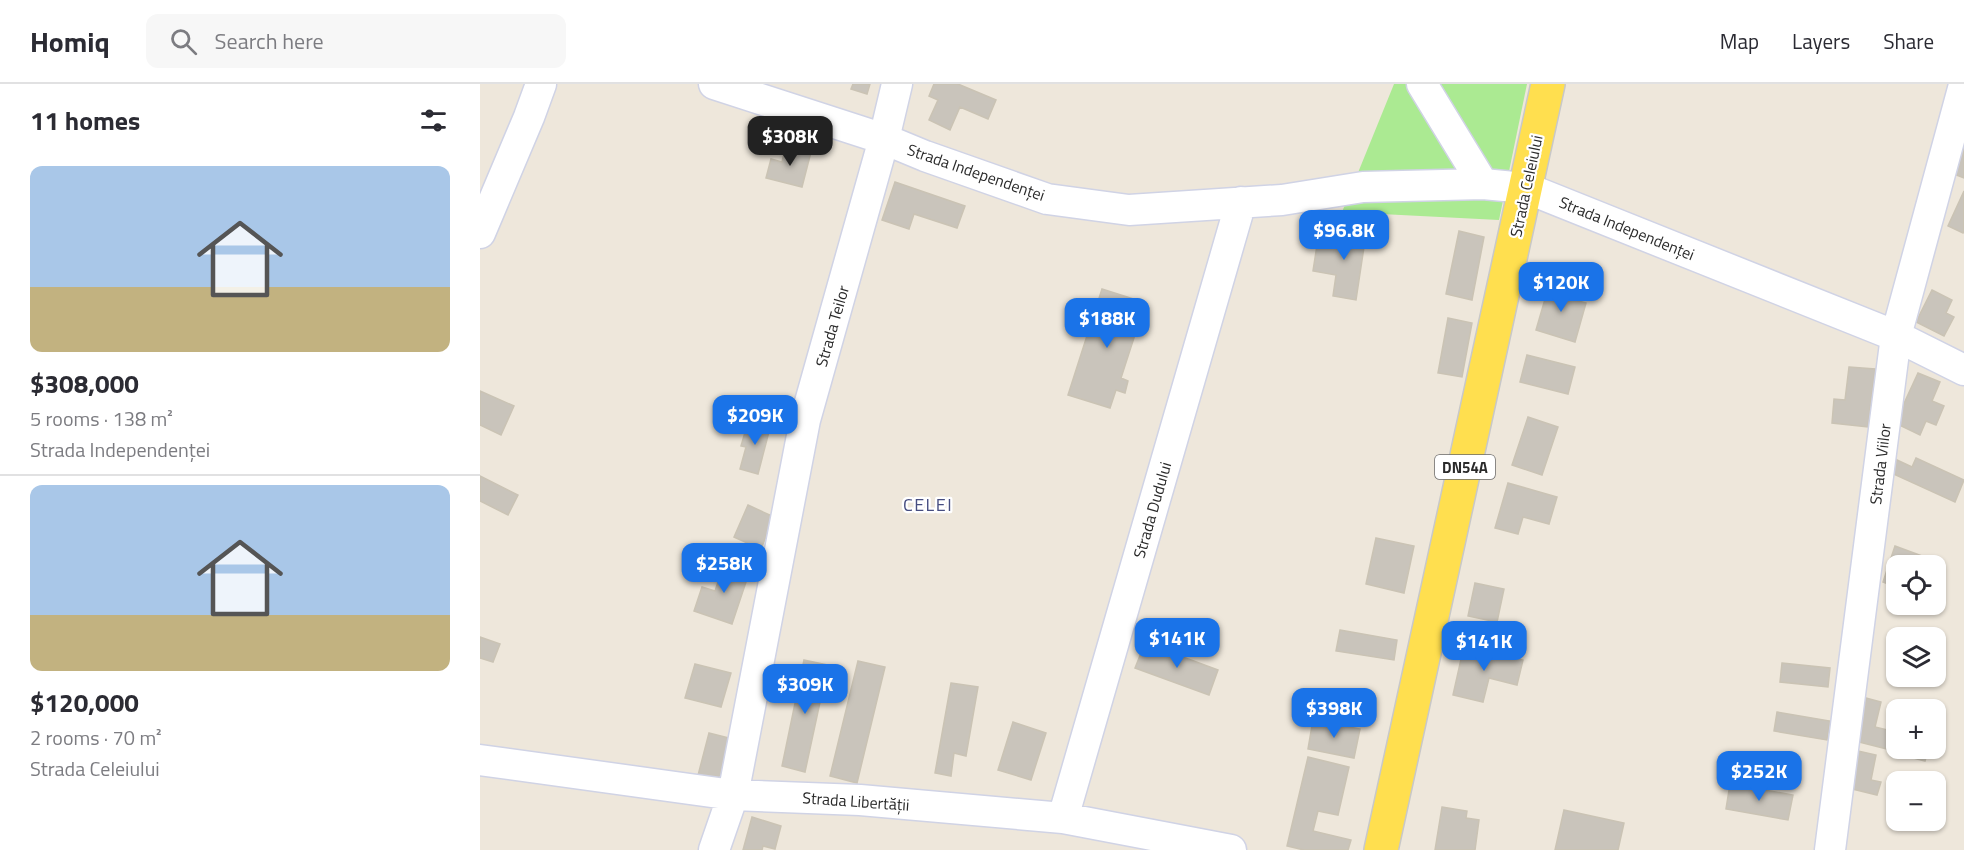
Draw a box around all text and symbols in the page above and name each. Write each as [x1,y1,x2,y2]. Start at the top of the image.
search box [146,14,566,68]
text: Homiq [30,20,110,63]
text: Search here [215,24,324,58]
icon: search [167,25,200,58]
text: Map [1720,25,1759,57]
text: Layers [1792,25,1850,57]
text: Share [1883,25,1934,57]
text: 11 homes [30,101,140,140]
icon: filters [417,104,450,137]
pin: $308K [748,116,832,167]
text: $308K [762,120,818,151]
street label: Strada Celeiului [1503,133,1549,239]
street label: Strada Independenței [904,137,1048,207]
street label: Strada Independenței [1556,190,1698,266]
icon: home [186,205,294,313]
pin: $96.8K [1295,210,1393,261]
text: $96.8K [1313,214,1375,245]
pin: $120K [1519,262,1603,313]
text: $120K [1533,266,1589,297]
street label: Strada Teilor [809,282,855,370]
pin: $188K [1065,298,1149,349]
text: $188K [1079,302,1135,333]
text: $308,000 [30,364,139,403]
pin: $209K [713,395,797,446]
text: $209K [727,399,783,430]
text: 5 rooms · 138 m² [30,403,173,434]
street label: Strada Viilor [1863,422,1897,506]
text: Strada Independenței [30,434,210,465]
road number: DN54A [1435,455,1495,479]
street label: Strada Dudului [1127,459,1177,561]
district label: CELEI [903,491,953,518]
icon: home [186,524,294,632]
pin: $258K [682,543,766,594]
text: $258K [696,547,752,578]
map controls [1886,555,1946,831]
button: locate [1886,555,1946,615]
pin: $141K [1135,618,1219,669]
pin: $141K [1442,621,1526,672]
text: $141K [1149,622,1205,653]
text: $141K [1456,625,1512,656]
button: layers [1886,627,1946,687]
pin: $309K [763,664,847,715]
text: $309K [777,668,833,699]
text: $120,000 [30,683,139,722]
pin: $398K [1292,688,1376,739]
text: $398K [1306,692,1362,723]
button: + [1886,699,1946,759]
text: 2 rooms · 70 m² [30,722,162,753]
pin: $252K [1717,751,1801,802]
text: Strada Celeiului [30,753,160,784]
text: $252K [1731,755,1787,786]
button: − [1886,771,1946,831]
street label: Strada Libertății [802,785,910,817]

